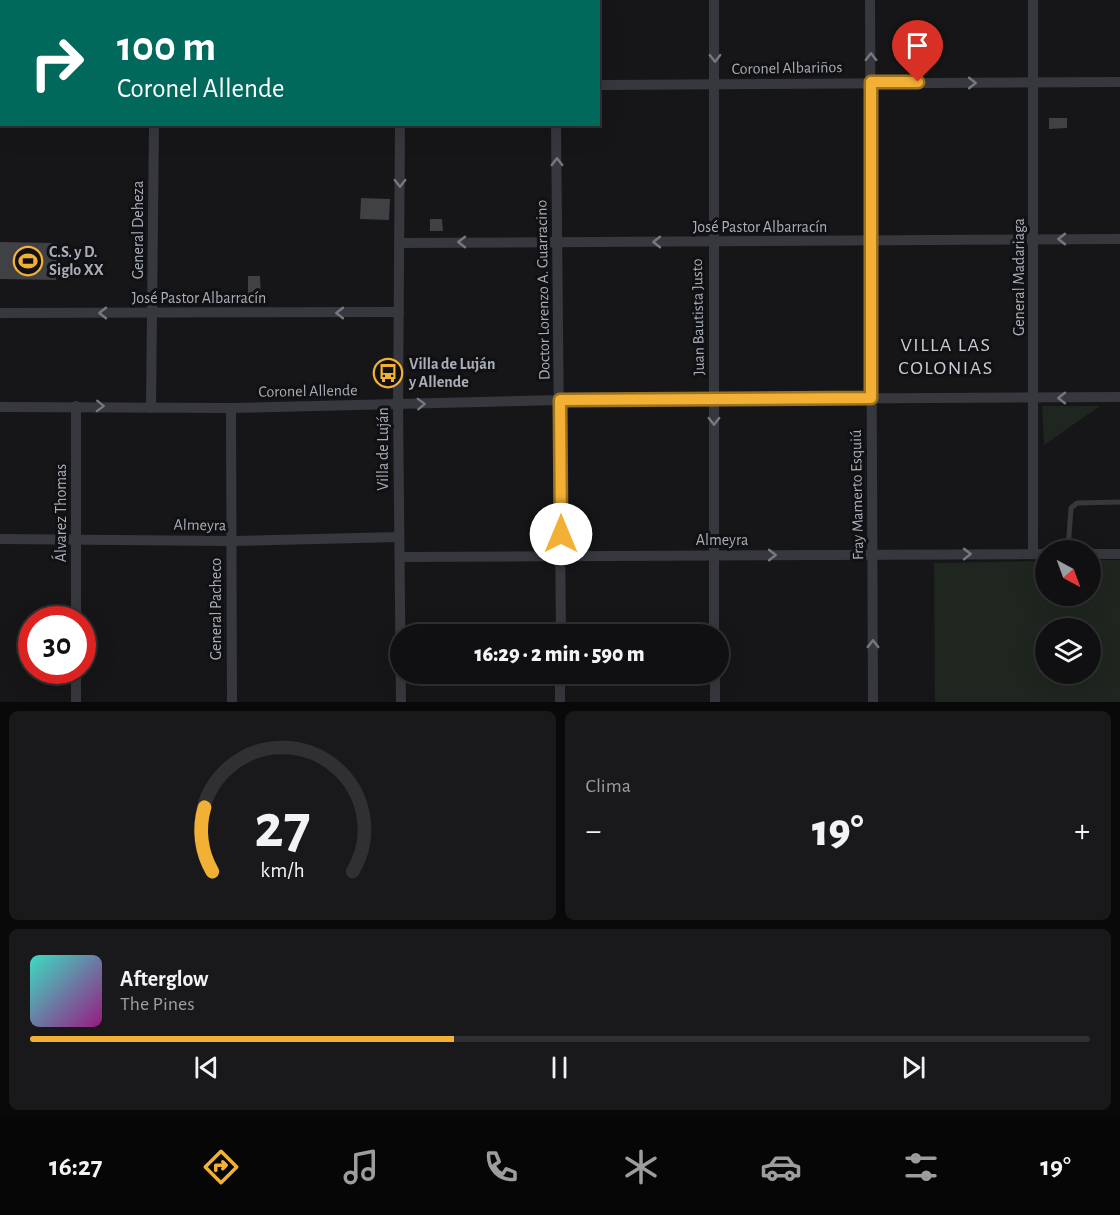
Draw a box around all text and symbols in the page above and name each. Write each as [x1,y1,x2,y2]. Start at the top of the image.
pin [892,20,943,82]
icon: right [18,24,96,102]
text: 100 m [117,26,216,68]
icon: arrive [901,29,934,62]
one-way arrow [865,53,877,62]
one-way arrow [708,54,721,63]
street label: Coronel Albariños [732,59,842,77]
text: Coronel Allende [117,75,284,102]
one-way arrow [967,77,976,89]
one-way arrow [551,157,563,166]
one-way arrow [394,178,406,187]
street label: General Deheza [130,181,146,279]
street label: Doctor Lorenzo A. Guarracino [533,200,553,380]
street label: General Madariaga [1011,218,1027,336]
street label: José Pastor Albarracín [693,219,827,235]
one-way arrow [1057,233,1066,245]
one-way arrow [457,236,466,249]
one-way arrow [652,236,661,248]
place label: C.S. y D. Siglo XX [49,244,104,278]
sports icon: C.S. y D. Siglo XX [12,245,44,277]
street label: Juan Bautista Justo [689,258,707,376]
street label: José Pastor Albarracín [132,290,266,306]
one-way arrow [99,307,108,319]
one-way arrow [336,307,345,319]
district label: VILLA LAS COLONIAS [898,335,994,378]
place label: Villa de Luján y Allende [408,356,495,391]
bus stop icon: Villa de Luján y Allende [372,357,404,389]
street label: Coronel Allende [258,382,358,400]
one-way arrow [1057,392,1066,404]
one-way arrow [417,398,426,410]
one-way arrow [96,400,105,413]
street label: Villa de Luján [375,407,392,491]
one-way arrow [708,417,720,426]
street label: Fray Mamerto Esquiú [848,430,867,560]
street label: Álvarez Thomas [51,464,69,562]
position arrow [529,502,593,566]
street label: Almeyra [174,517,226,534]
street label: Almeyra [696,532,748,549]
north arrow [1035,540,1101,606]
map controls [1035,540,1101,684]
one-way arrow [963,548,972,560]
one-way arrow [768,549,777,561]
street label: General Pacheco [208,558,224,660]
speed limit sign: 30 [18,606,96,684]
button: layers [1035,618,1101,684]
one-way arrow [867,639,879,648]
text: 16:29 · 2 min · 590 m [474,643,645,665]
text: Clima [586,776,631,796]
text: 27 [254,796,310,858]
text: 19° [812,809,864,854]
text: − [586,815,601,848]
text: + [1074,815,1090,848]
text: km/h [260,861,304,882]
text: Afterglow [120,968,208,990]
text: The Pines [120,994,195,1014]
icon: previous [190,1051,223,1084]
icon: pause [543,1051,576,1084]
icon: next [897,1051,930,1084]
icon: directions [200,1146,242,1188]
icon: music [340,1146,382,1188]
icon: phone [480,1146,522,1188]
icon: climate [620,1146,662,1188]
icon: car [760,1146,802,1188]
icon: filters [900,1146,942,1188]
text: 16:27 [49,1153,102,1180]
text: 19° [1040,1153,1071,1180]

